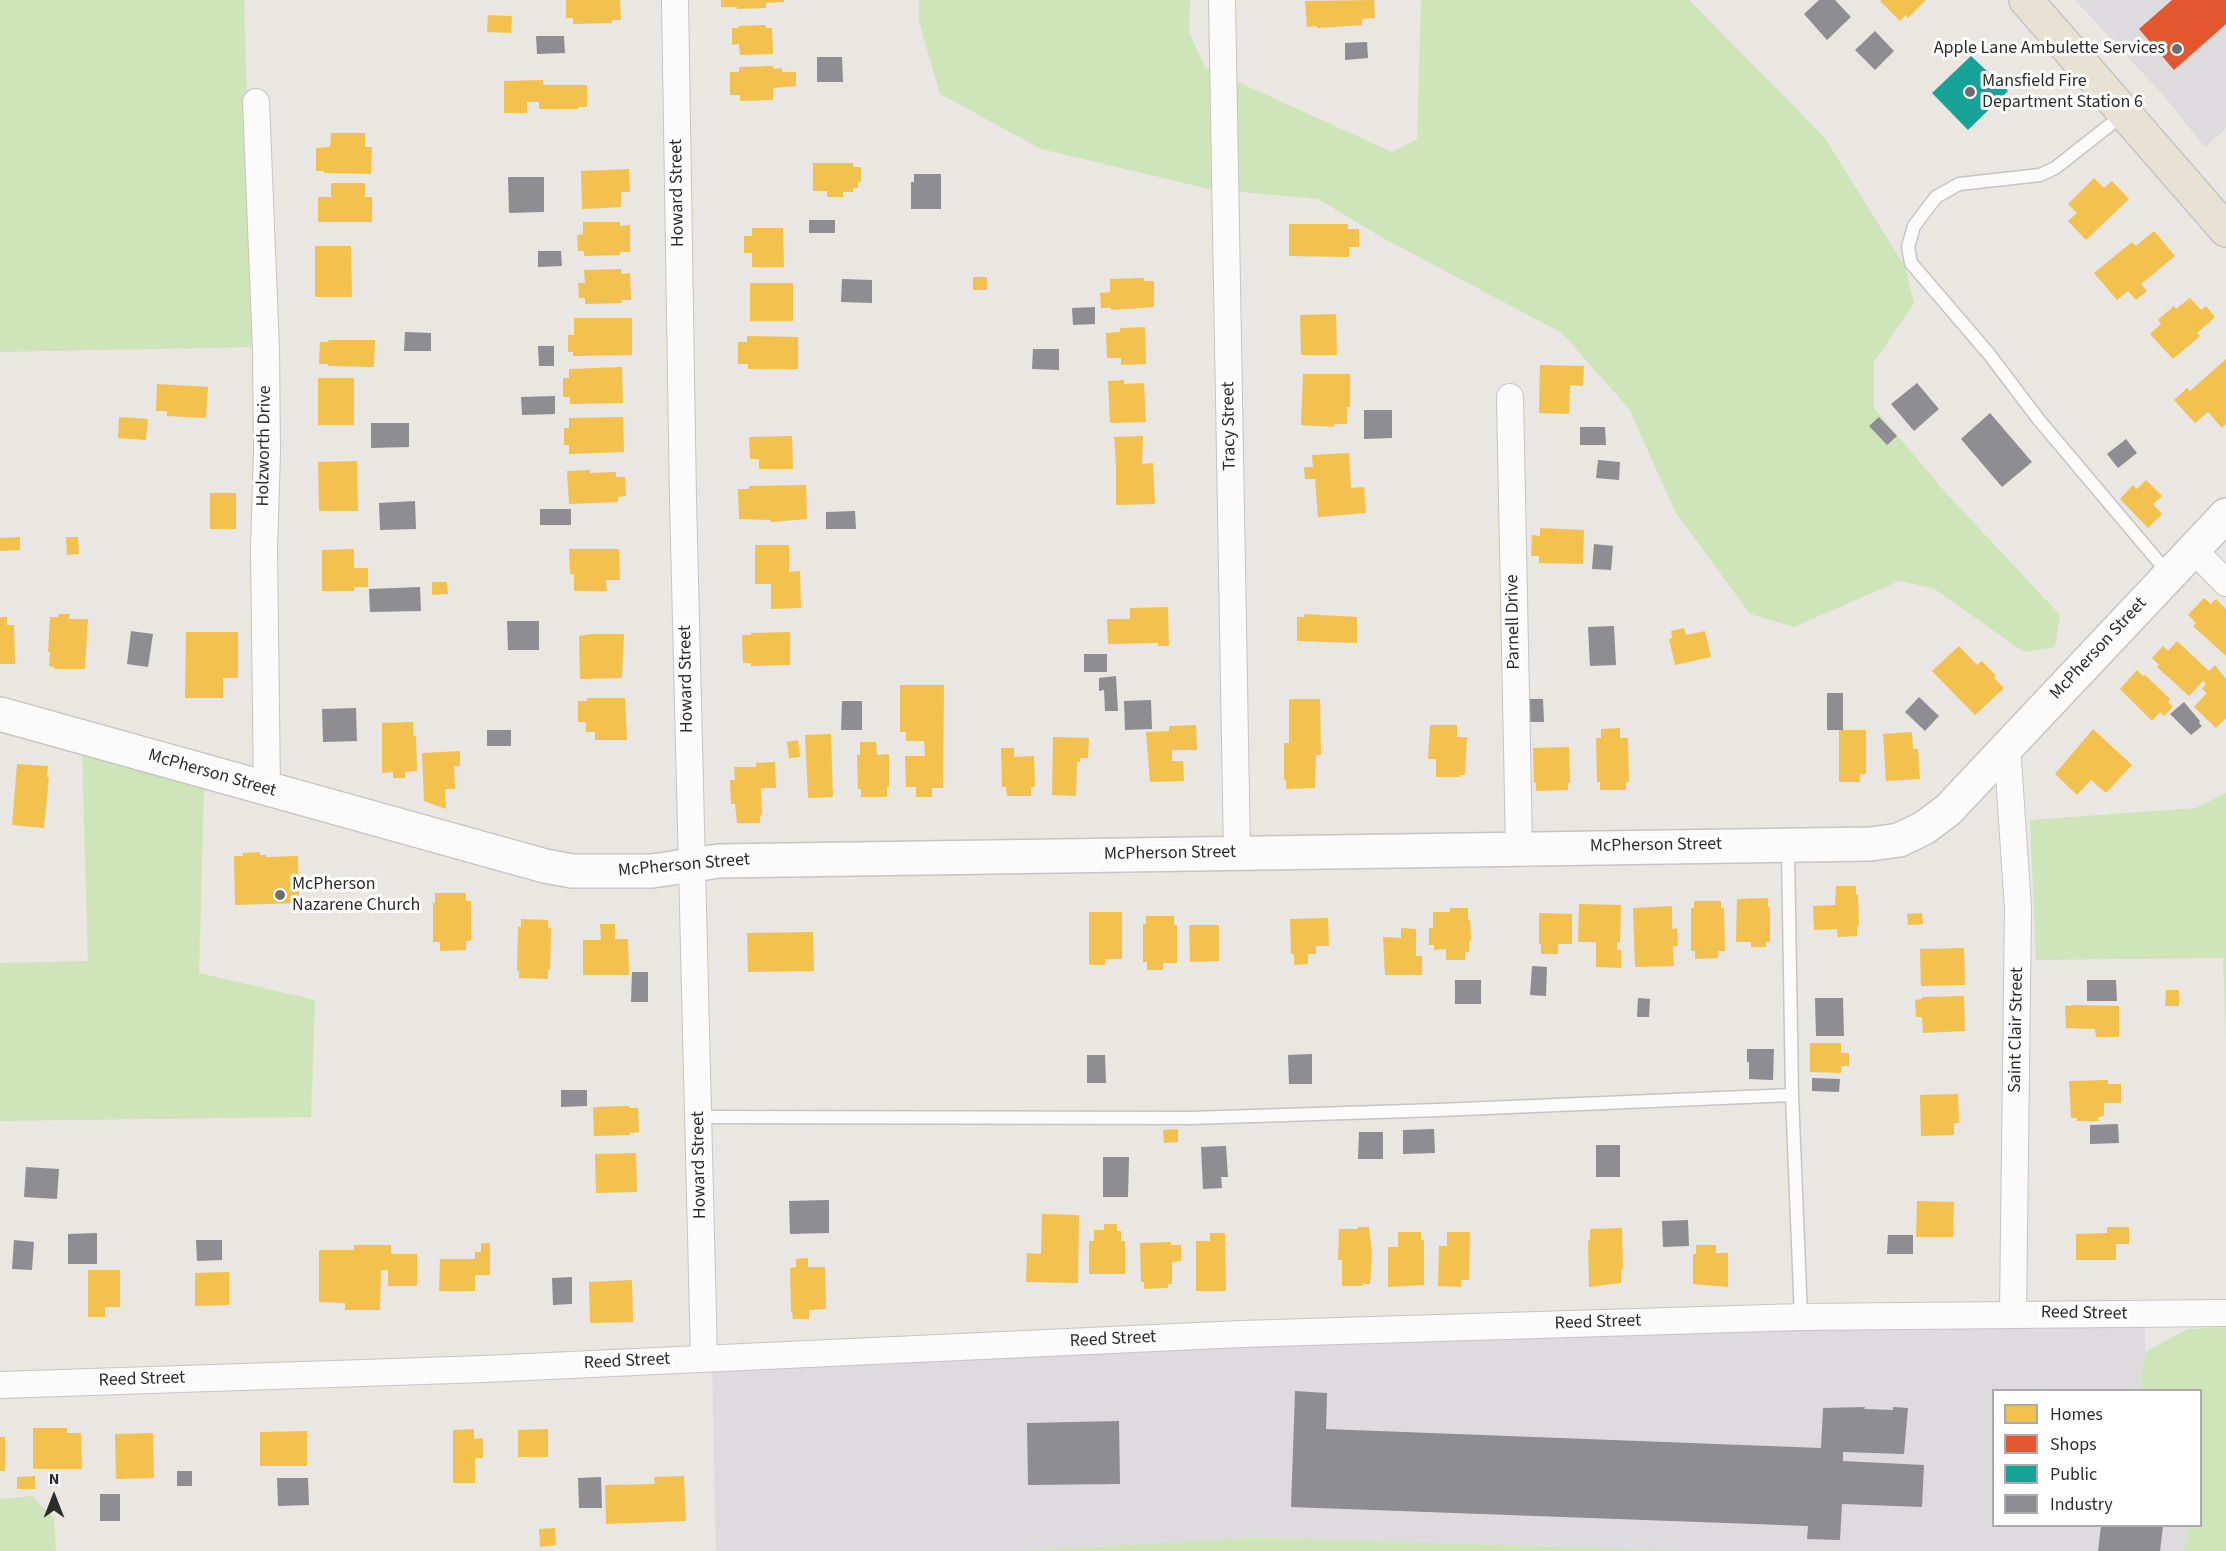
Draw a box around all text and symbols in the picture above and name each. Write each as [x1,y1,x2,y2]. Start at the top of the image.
place label: Apple Lane Ambulette Services [1934,38,2165,60]
marker: Apple Lane Ambulette Services [2170,42,2184,56]
place label: Mansfield Fire Department Station 6 [1982,71,2143,113]
marker: Mansfield Fire Department Station 6 [1963,85,1977,99]
street label: Howard Street [666,139,690,247]
street label: Tracy Street [1218,381,1242,471]
street label: Holzworth Drive [253,385,277,507]
street label: Parnell Drive [1502,574,1526,670]
street label: McPherson Street [2046,593,2152,705]
street label: Howard Street [675,625,699,733]
street label: McPherson Street [145,745,279,803]
street label: McPherson Street [1590,834,1722,858]
street label: McPherson Street [1104,842,1236,866]
street label: McPherson Street [617,849,751,883]
place label: McPherson Nazarene Church [292,874,420,916]
marker: McPherson Nazarene Church [273,888,287,902]
street label: Saint Clair Street [2005,967,2029,1093]
street label: Howard Street [688,1111,712,1219]
street label: Reed Street [2041,1302,2127,1326]
street label: Reed Street [1554,1311,1642,1335]
street label: Reed Street [1069,1327,1157,1353]
street label: Reed Street [583,1349,671,1375]
street label: Reed Street [98,1368,186,1392]
legend [1992,1389,2202,1527]
text: Homes [2050,1402,2103,1427]
text: Shops [2050,1432,2097,1457]
text: Public [2050,1462,2097,1487]
north arrow [24,1467,84,1527]
text: N [49,1468,59,1490]
text: Industry [2050,1492,2113,1517]

